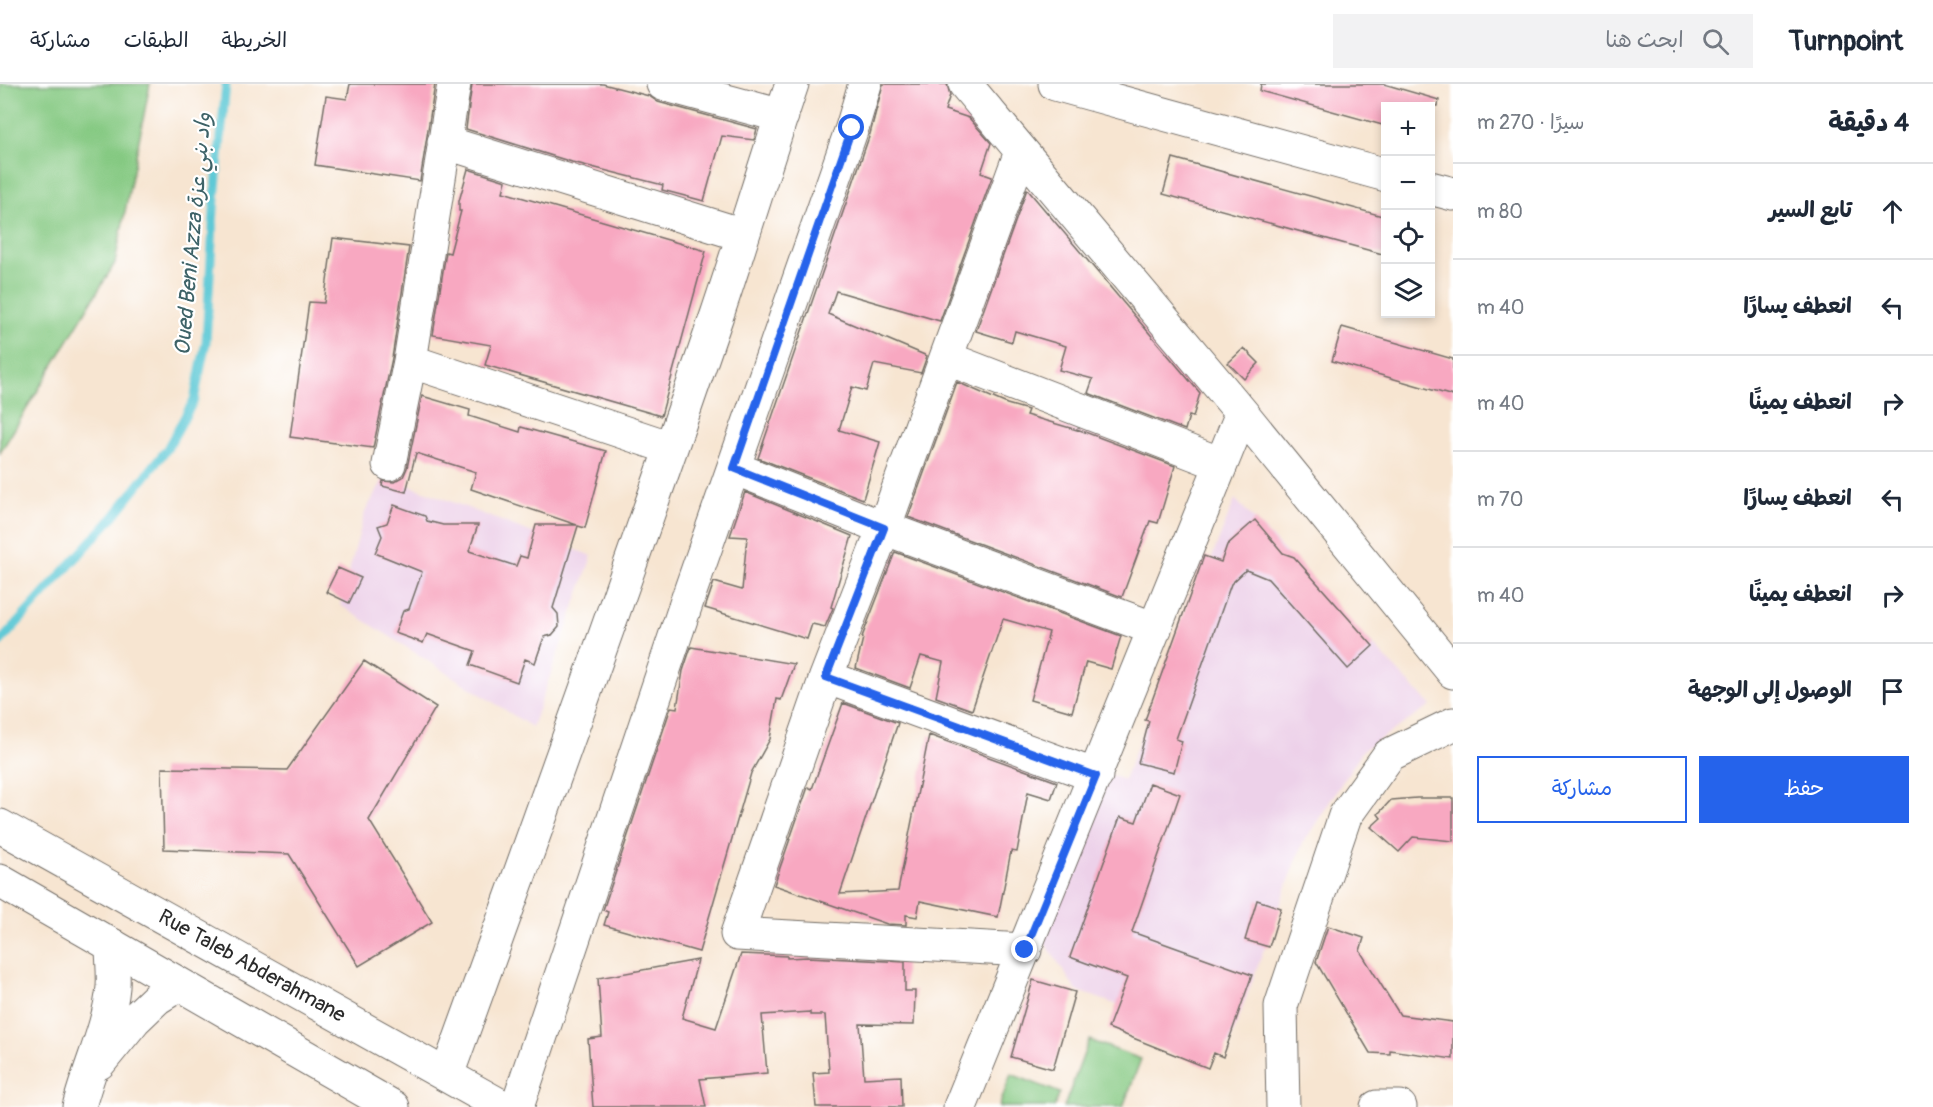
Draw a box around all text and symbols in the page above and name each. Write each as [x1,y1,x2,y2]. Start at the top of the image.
search box [1333,14,1753,68]
text: Turnpoint [1789,24,1903,59]
icon: search [1699,25,1732,58]
text: ابحث هنا [1605,26,1684,54]
text: مشاركة [30,27,91,54]
text: الطبقات [124,27,189,54]
text: الخريطة [222,27,287,54]
map controls [1381,102,1435,318]
button: + [1381,102,1435,156]
text: 4 دقيقة [1828,107,1909,139]
text: سيرًا · 270 m [1477,110,1584,135]
water label: Oued Beni Azza واد بني عزة [168,111,223,357]
route start [838,114,864,140]
button: − [1381,156,1435,210]
icon: ahead [1876,195,1909,228]
text: تابع السير [1769,196,1852,224]
text: 80 m [1477,199,1523,224]
button: locate [1381,210,1435,264]
button: layers [1381,264,1435,318]
icon: left [1876,291,1909,324]
text: انعطف يسارًا [1743,292,1852,320]
text: 40 m [1477,295,1524,320]
icon: right [1876,387,1909,420]
text: انعطف يمينًا [1749,388,1852,416]
text: 40 m [1477,391,1524,416]
icon: left [1876,483,1909,516]
text: انعطف يسارًا [1743,484,1852,512]
text: 70 m [1477,487,1523,512]
icon: right [1876,579,1909,612]
text: انعطف يمينًا [1749,580,1852,608]
text: 40 m [1477,583,1524,608]
icon: arrive [1876,675,1909,708]
text: الوصول إلى الوجهة [1688,676,1852,704]
button: مشاركة [1477,756,1687,823]
button: حفظ [1699,756,1909,823]
street label: Rue Taleb Abderahmane [154,903,351,1029]
route end [1011,936,1037,962]

